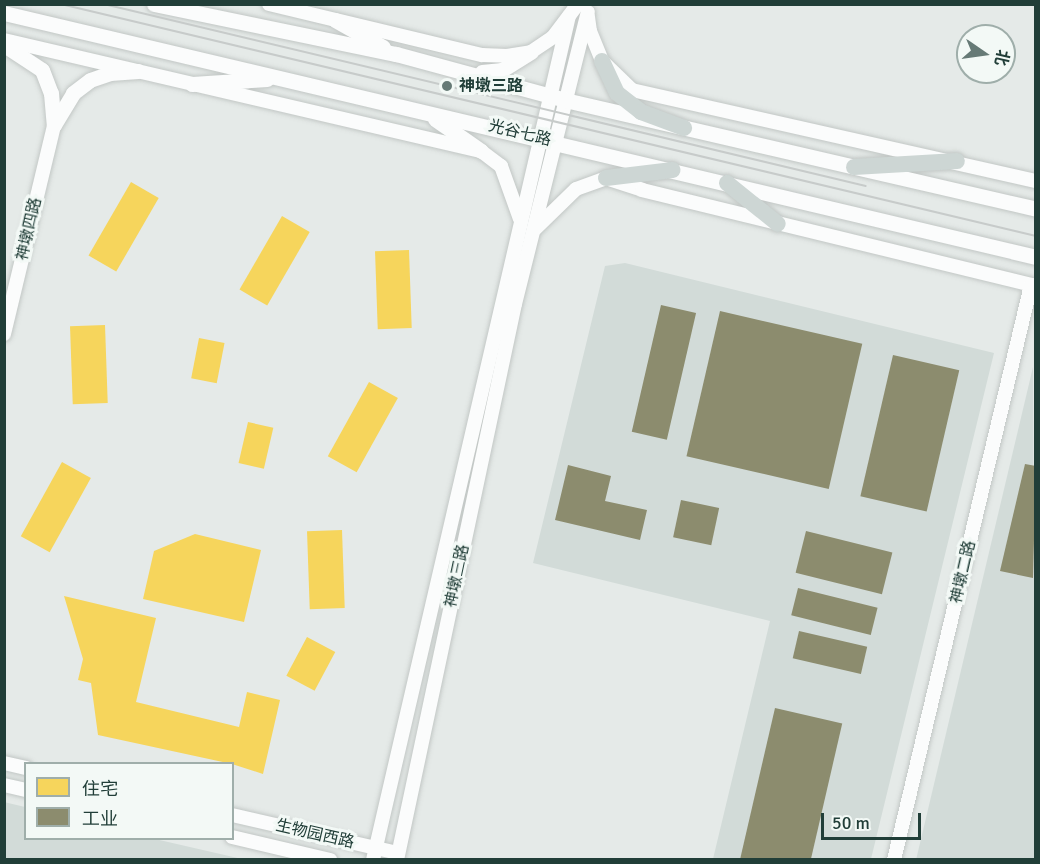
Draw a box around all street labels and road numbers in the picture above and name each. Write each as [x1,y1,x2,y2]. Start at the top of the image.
street label: 光谷七路 [487,116,553,150]
street label: 神墩四路 [12,196,46,262]
street label: 神墩二路 [946,539,980,605]
street label: 神墩三路 [441,543,473,609]
street label: 生物园西路 [274,816,356,852]

